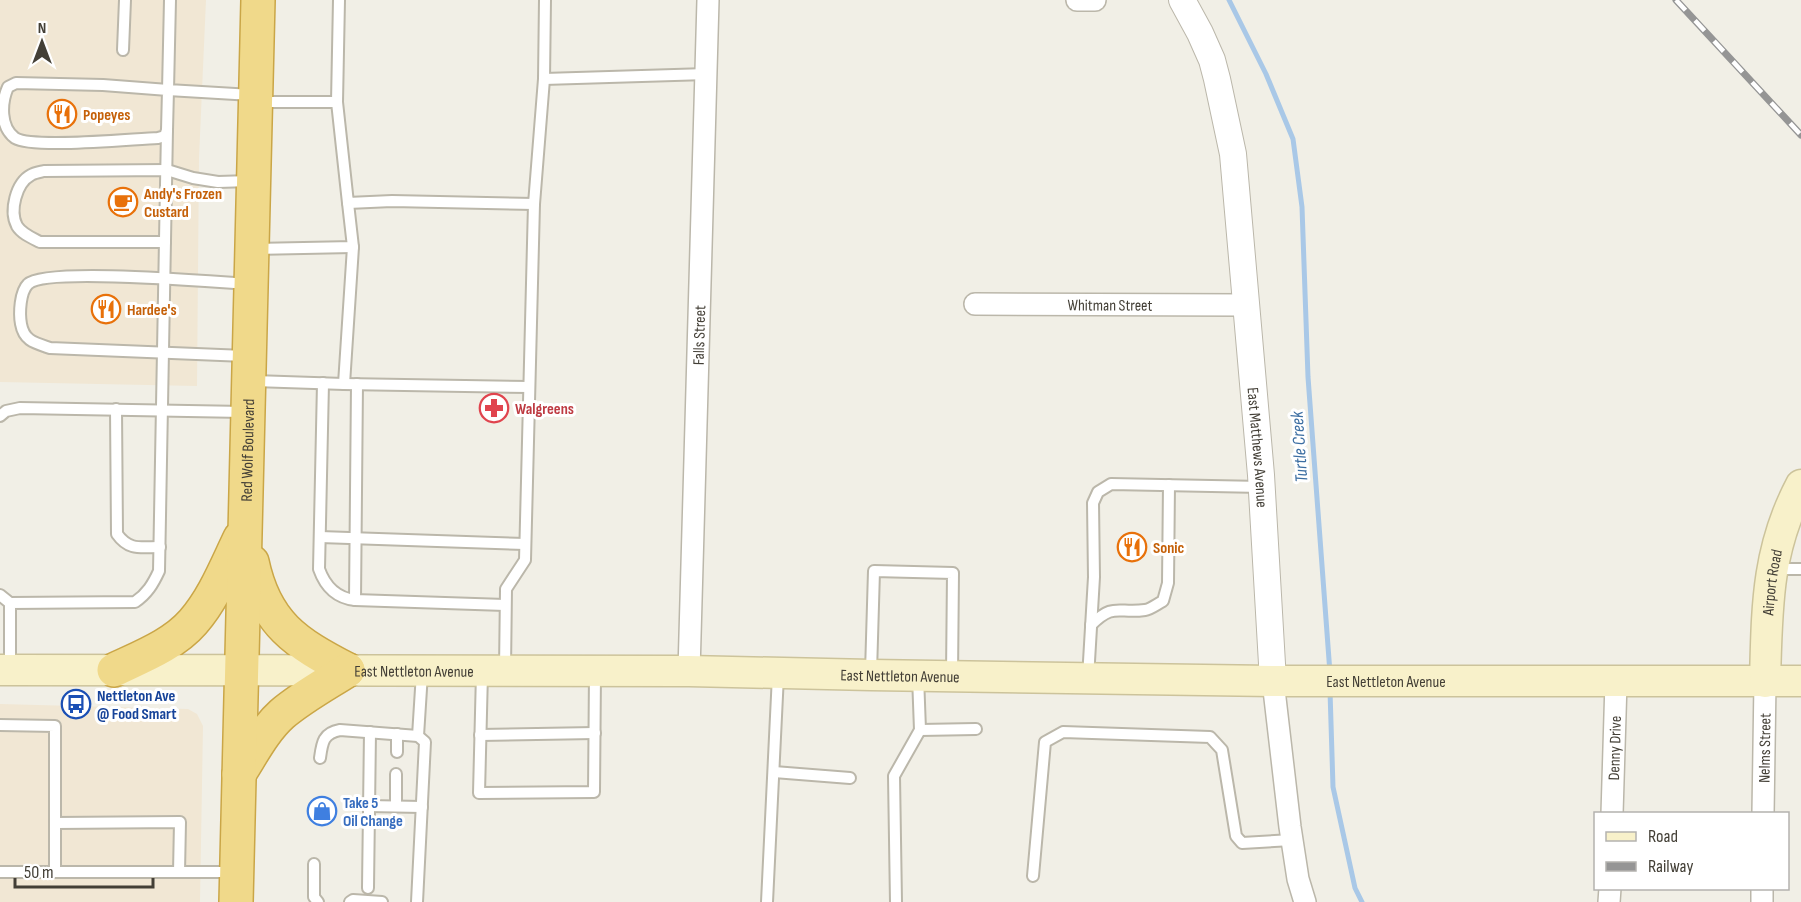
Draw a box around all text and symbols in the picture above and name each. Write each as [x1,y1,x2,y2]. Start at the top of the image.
north arrow [12,12,72,72]
text: N [38,19,46,38]
restaurant icon: Popeyes [46,98,78,130]
place label: Popeyes [83,106,130,125]
place label: Andy's Frozen Custard [143,185,222,222]
cafe icon: Andy's Frozen Custard [107,186,139,218]
restaurant icon: Hardee's [90,293,122,325]
street label: Whitman Street [1068,296,1153,316]
place label: Hardee's [127,301,177,320]
street label: Falls Street [690,305,710,365]
street label: East Matthews Avenue [1242,387,1271,508]
pharmacy icon: Walgreens [478,392,510,424]
street label: Red Wolf Boulevard [238,399,259,502]
place label: Walgreens [515,400,574,419]
water label: Turtle Creek [1286,410,1312,483]
restaurant icon: Sonic [1116,531,1148,563]
place label: Sonic [1153,539,1185,558]
street label: Airport Road [1759,548,1787,617]
street label: East Nettleton Avenue [354,663,474,682]
street label: East Nettleton Avenue [840,666,960,687]
street label: East Nettleton Avenue [1326,673,1446,692]
place label: Nettleton Ave @ Food Smart [97,687,176,724]
bus stop icon: Nettleton Ave @ Food Smart [60,688,92,720]
street label: Nelms Street [1755,713,1776,783]
street label: Denny Drive [1605,715,1626,781]
place label: Take 5 Oil Change [343,794,403,831]
shop icon: Take 5 Oil Change [306,795,338,827]
legend [1594,812,1789,890]
text: Road [1648,826,1678,847]
scale bar [15,851,153,889]
text: Railway [1648,856,1693,877]
text: 50 m [24,862,54,883]

